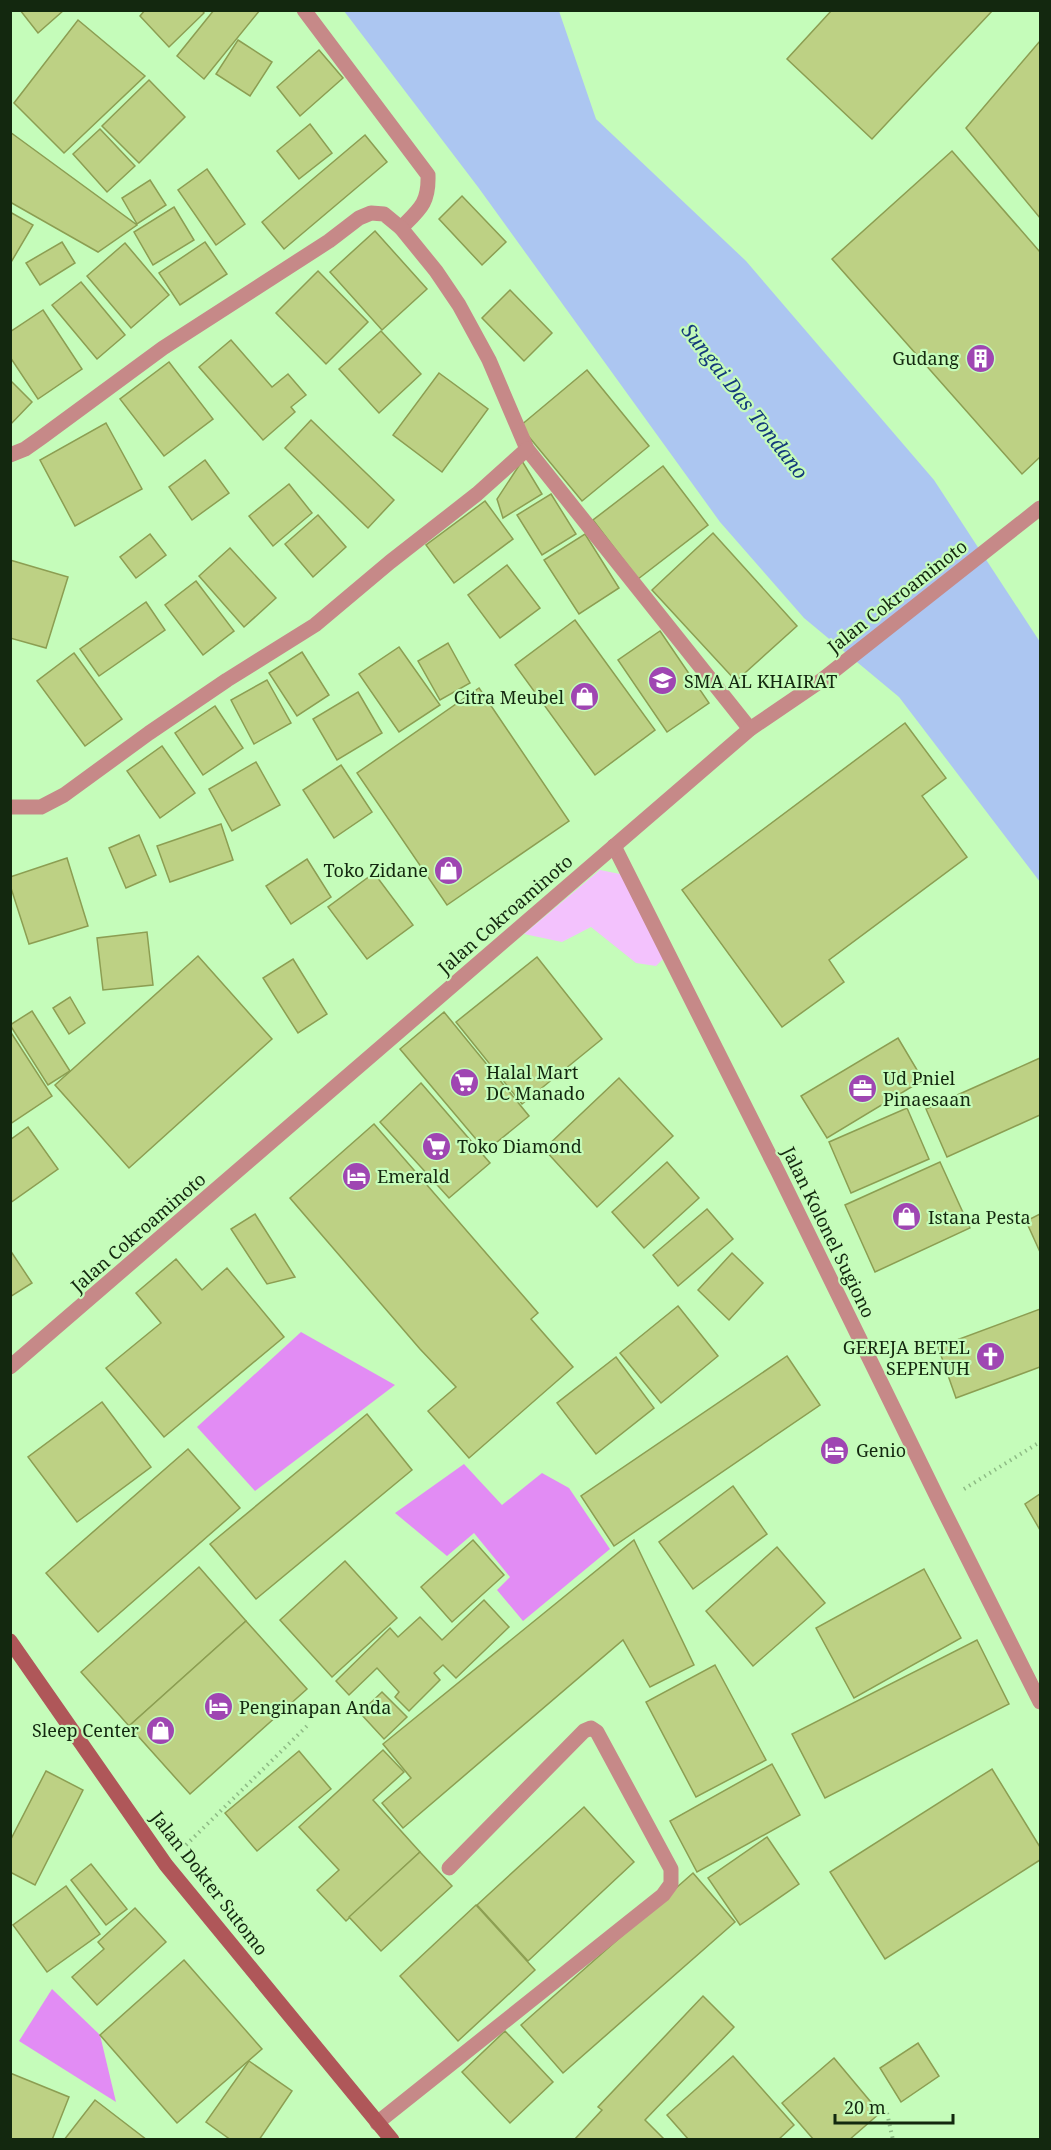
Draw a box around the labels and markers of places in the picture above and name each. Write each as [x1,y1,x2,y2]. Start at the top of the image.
building icon: Gudang [964,342,996,374]
place label: Gudang [892,346,959,370]
school or university icon: SMA AL KHAIRAT [647,665,679,697]
place label: SMA AL KHAIRAT [684,669,837,693]
shop icon: Citra Meubel [569,681,601,713]
place label: Citra Meubel [454,685,564,709]
shop icon: Toko Zidane [433,854,465,886]
place label: Toko Zidane [323,858,428,882]
place label: Halal Mart DC Manado [486,1060,585,1105]
supermarket icon: Halal Mart DC Manado [449,1066,481,1098]
place label: Ud Pniel Pinaesaan [883,1066,971,1111]
office icon: Ud Pniel Pinaesaan [846,1072,878,1104]
supermarket icon: Toko Diamond [420,1130,452,1162]
place label: Toko Diamond [457,1134,582,1158]
hotel icon: Emerald [340,1160,372,1192]
place label: Emerald [377,1164,450,1188]
shop icon: Istana Pesta [891,1201,923,1233]
place label: Istana Pesta [928,1205,1031,1229]
place label: GEREJA BETEL SEPENUH [843,1335,970,1380]
church icon: GEREJA BETEL SEPENUH [975,1341,1007,1373]
hotel icon: Genio [819,1434,851,1466]
place label: Genio [856,1438,906,1462]
hotel icon: Penginapan Anda [202,1691,234,1723]
place label: Penginapan Anda [239,1695,391,1719]
shop icon: Sleep Center [144,1714,176,1746]
place label: Sleep Center [32,1718,140,1742]

